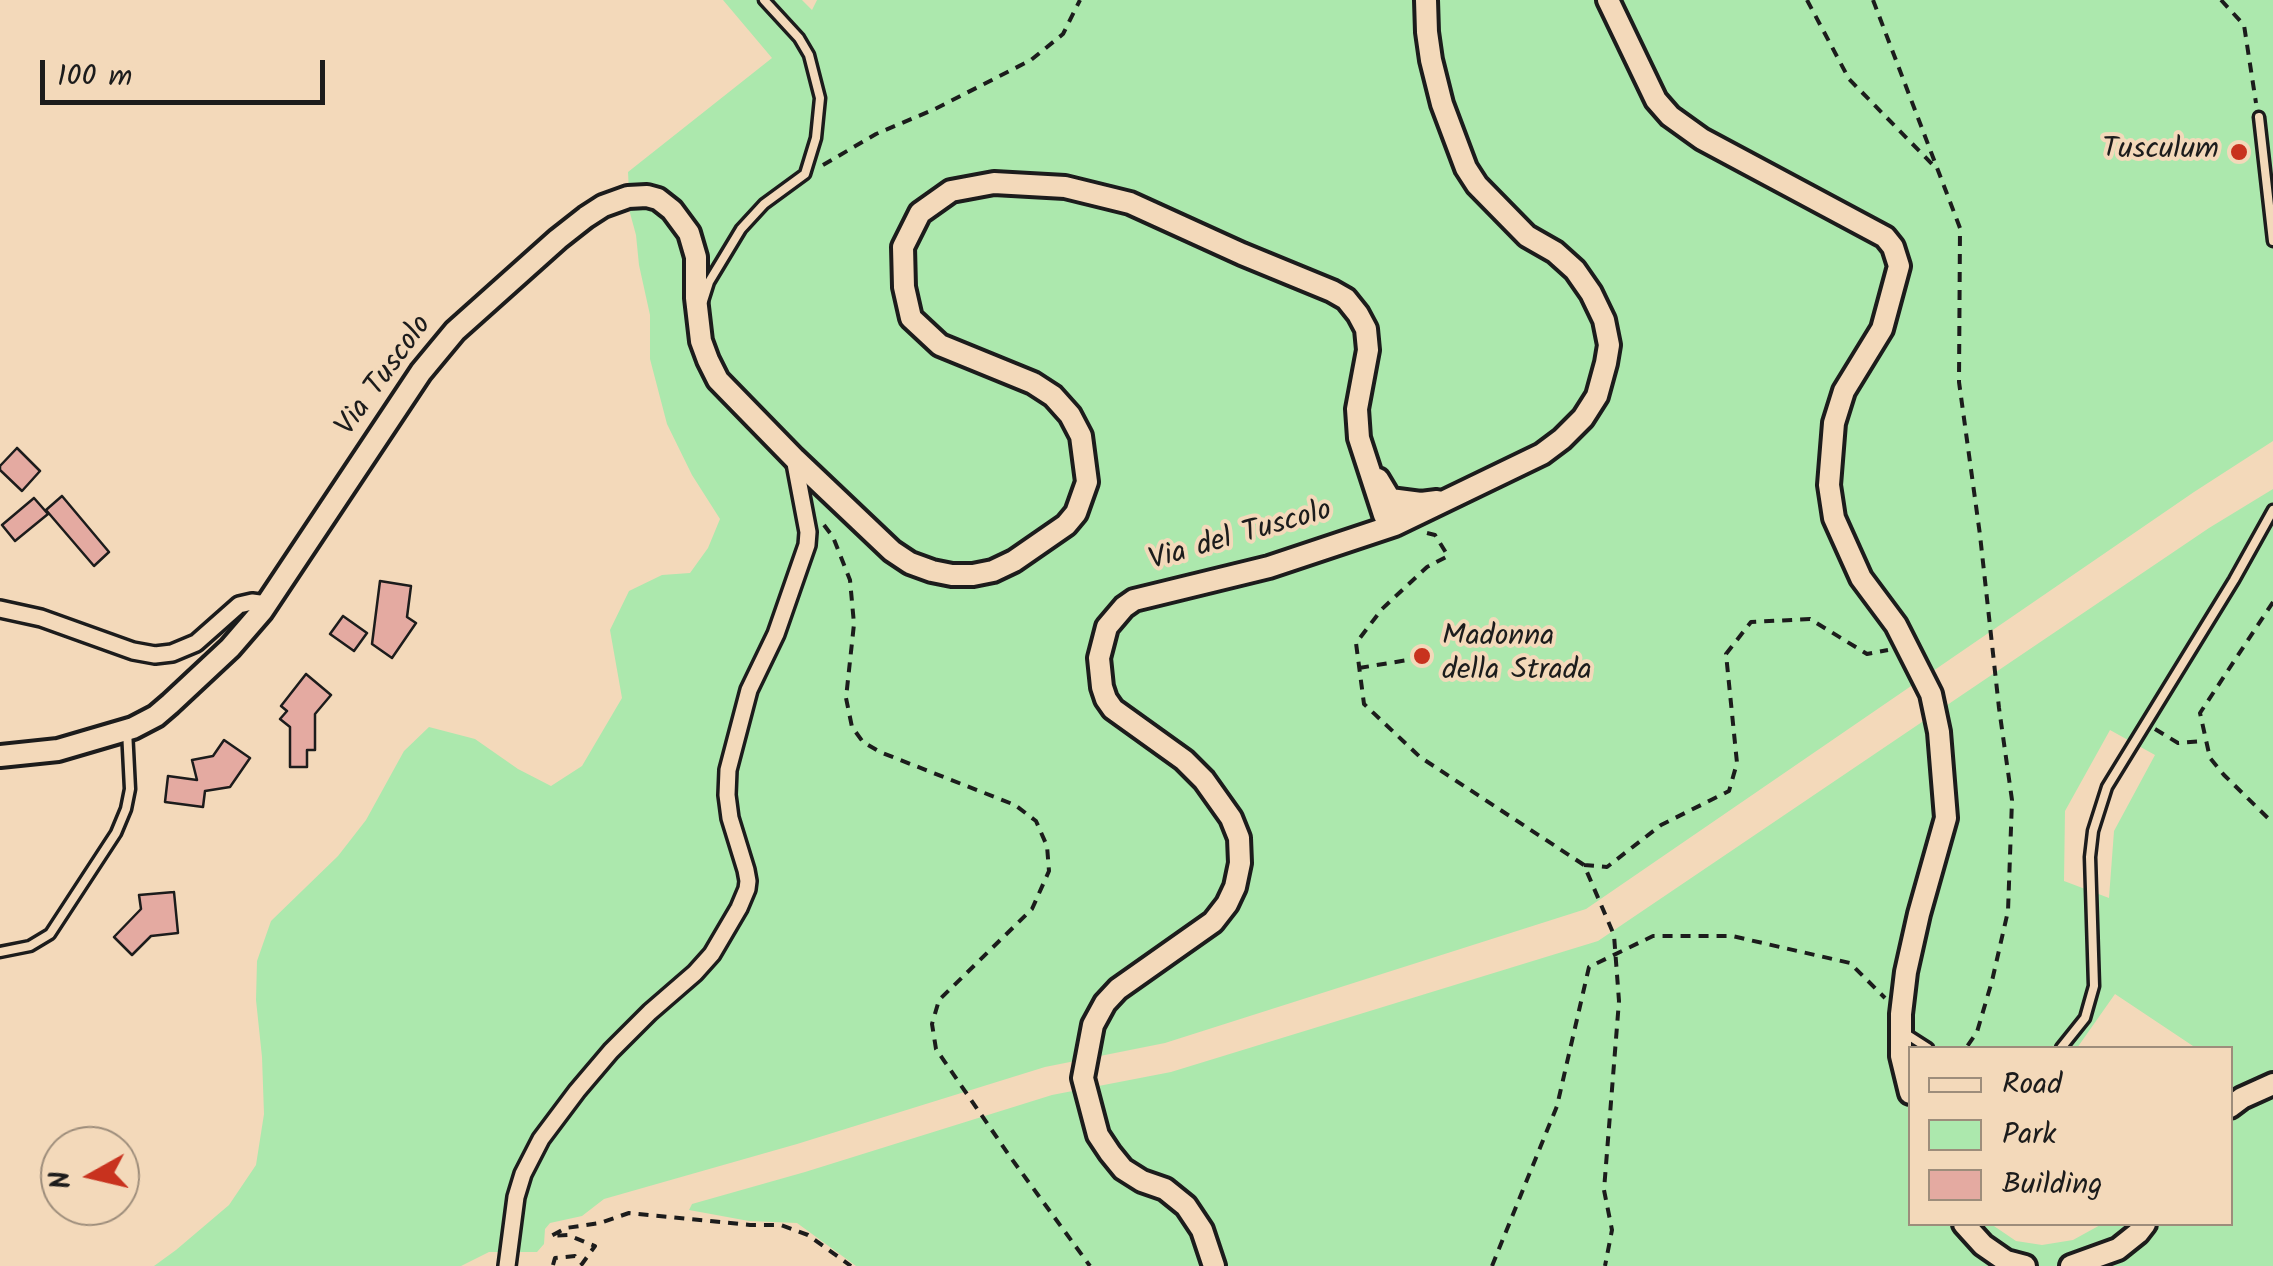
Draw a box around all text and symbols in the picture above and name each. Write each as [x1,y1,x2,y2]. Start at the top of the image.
scale bar [45,40,330,102]
text: 100 m [57,53,132,101]
place label: Tusculum [2102,134,2219,170]
marker: Tusculum [2228,141,2250,163]
street label: Via Tuscolo [330,310,442,444]
street label: Via del Tuscolo [1146,495,1336,581]
place label: Madonna della Strada [1442,621,1592,692]
marker: Madonna della Strada [1411,645,1433,667]
legend [1908,1046,2233,1226]
text: Road [2002,1061,2062,1109]
text: Park [2002,1111,2056,1159]
north arrow [40,1126,140,1226]
text: Building [2002,1161,2102,1209]
text: N [38,1168,85,1192]

